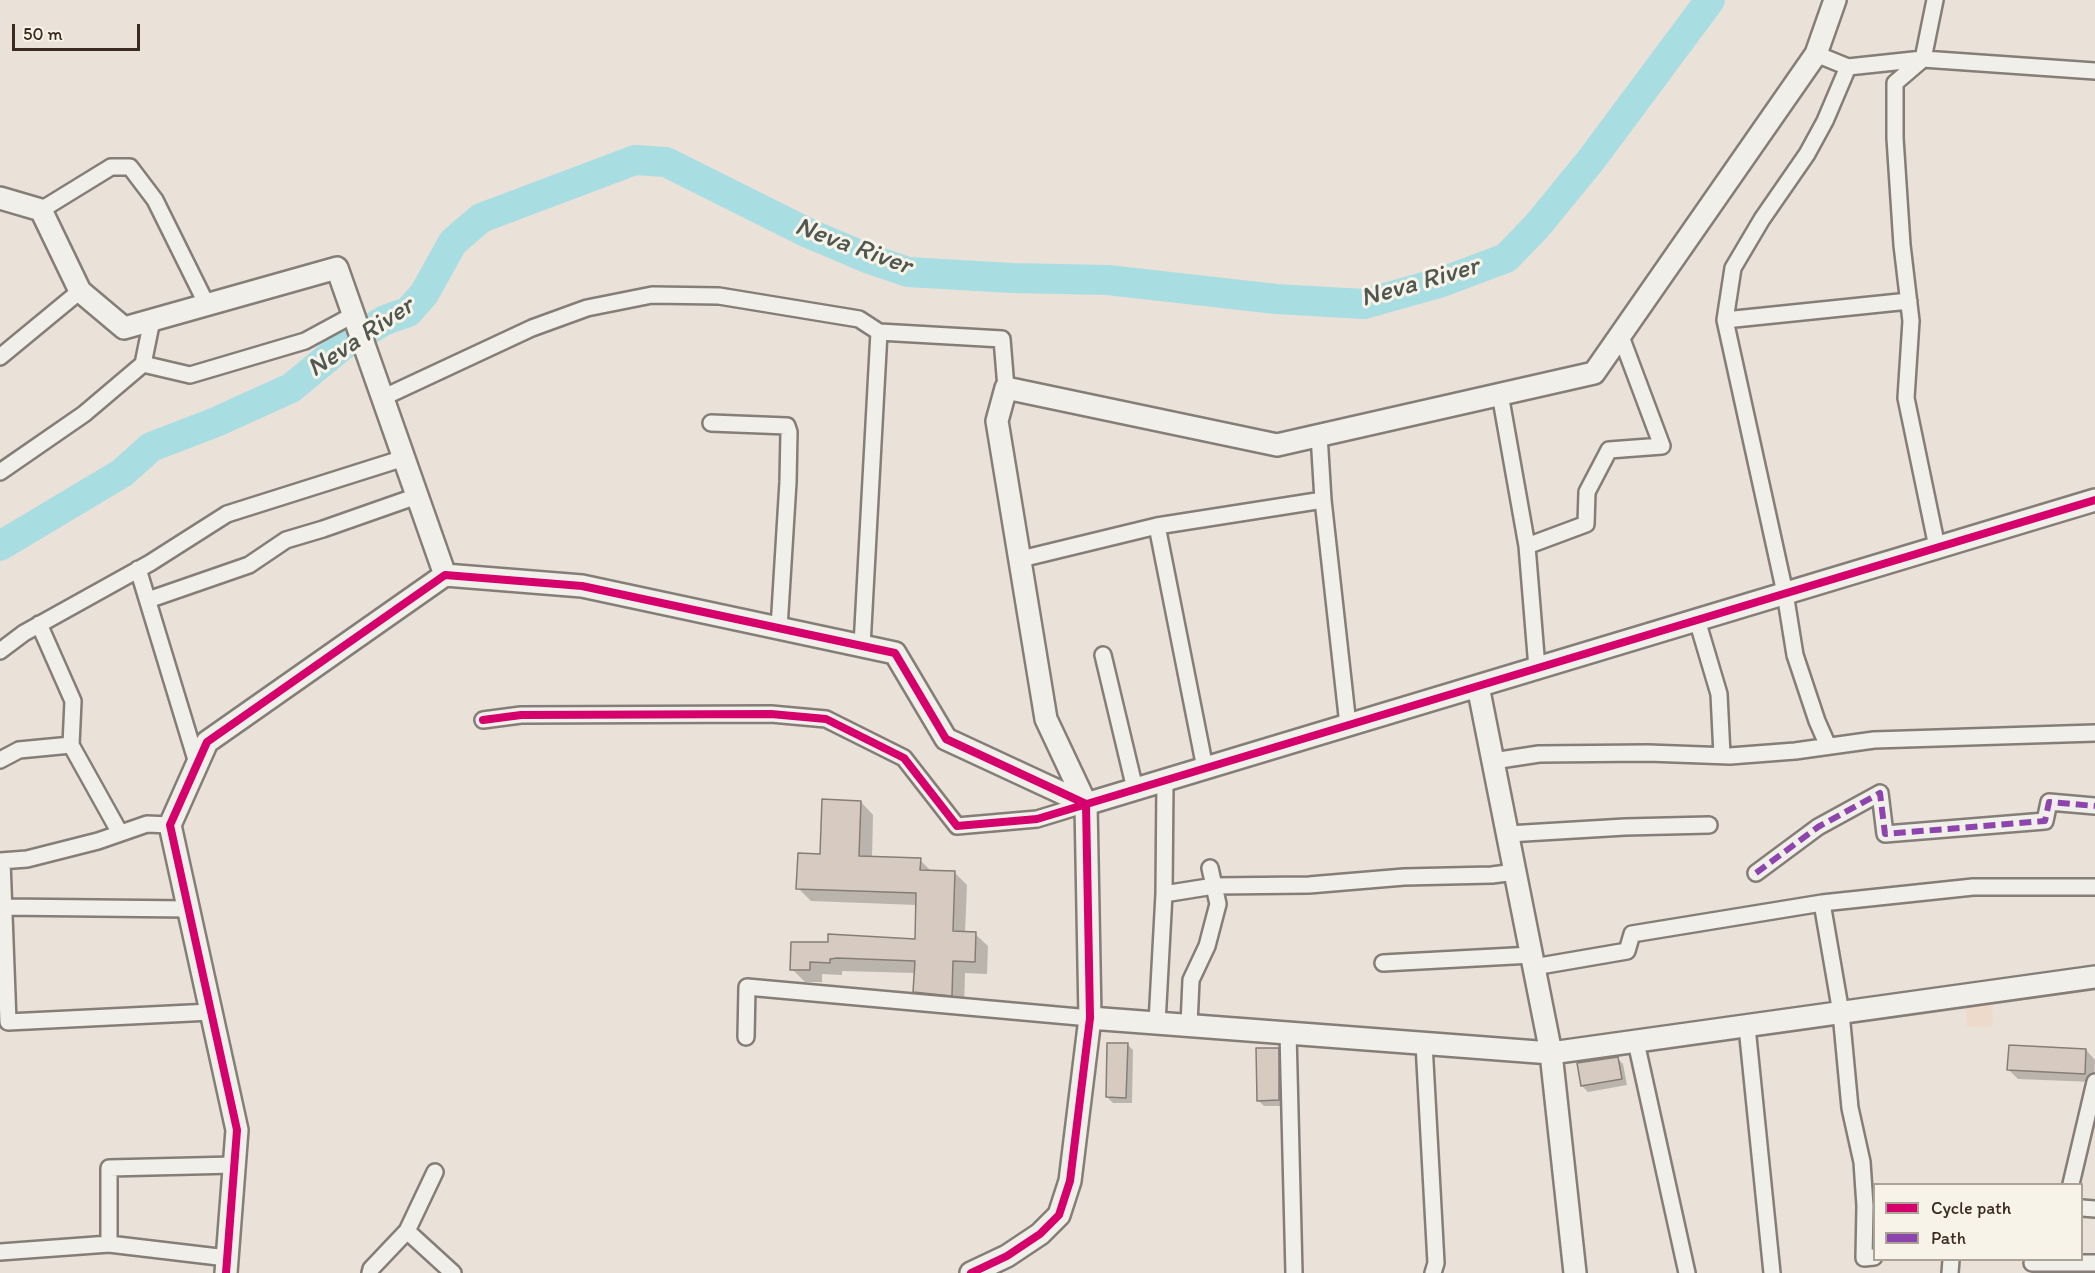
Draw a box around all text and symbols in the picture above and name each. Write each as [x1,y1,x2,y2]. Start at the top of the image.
scale bar [15,12,142,50]
text: 50 m [23,23,63,45]
water label: Neva River [790,211,916,283]
water label: Neva River [1357,251,1483,315]
water label: Neva River [301,291,421,385]
legend [1873,1183,2083,1261]
text: Cycle path [1931,1197,2011,1219]
text: Path [1931,1227,1966,1249]

